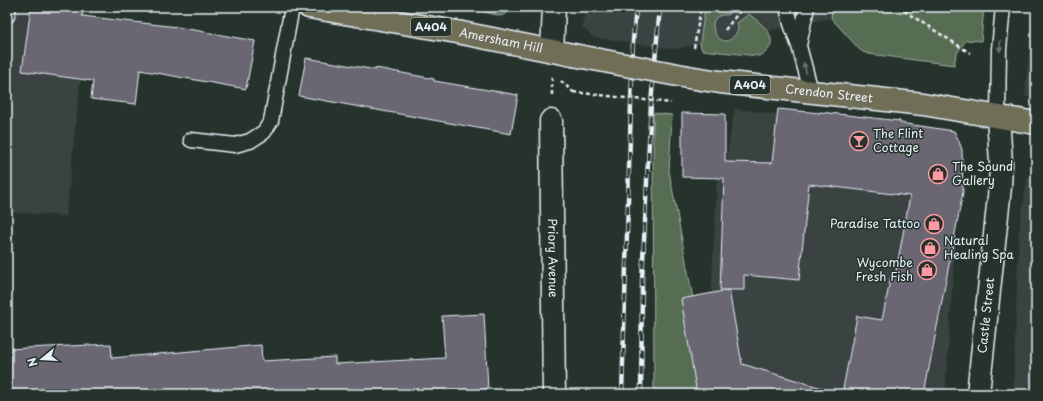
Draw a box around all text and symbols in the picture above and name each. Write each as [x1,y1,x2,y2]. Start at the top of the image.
road number: A404 [411,18,451,36]
street label: Amersham Hill [458,23,544,57]
one-way arrow [996,40,1003,52]
one-way arrow [802,62,808,75]
road number: A404 [730,76,770,94]
street label: Crendon Street [784,79,874,107]
place label: The Flint Cottage [873,124,923,156]
bar icon: The Flint Cottage [848,130,870,152]
place label: The Sound Gallery [952,157,1013,189]
shop icon: The Sound Gallery [927,163,949,185]
shop icon: Paradise Tattoo [923,213,945,235]
place label: Paradise Tattoo [830,214,920,232]
street label: Priory Avenue [544,218,563,298]
place label: Natural Healing Spa [944,231,1015,263]
shop icon: Natural Healing Spa [919,237,941,259]
place label: Wycombe Fresh Fish [855,253,913,285]
shop icon: Wycombe Fresh Fish [916,259,938,281]
street label: Castle Street [972,276,998,354]
north arrow [22,339,62,379]
text: N [22,355,41,369]

